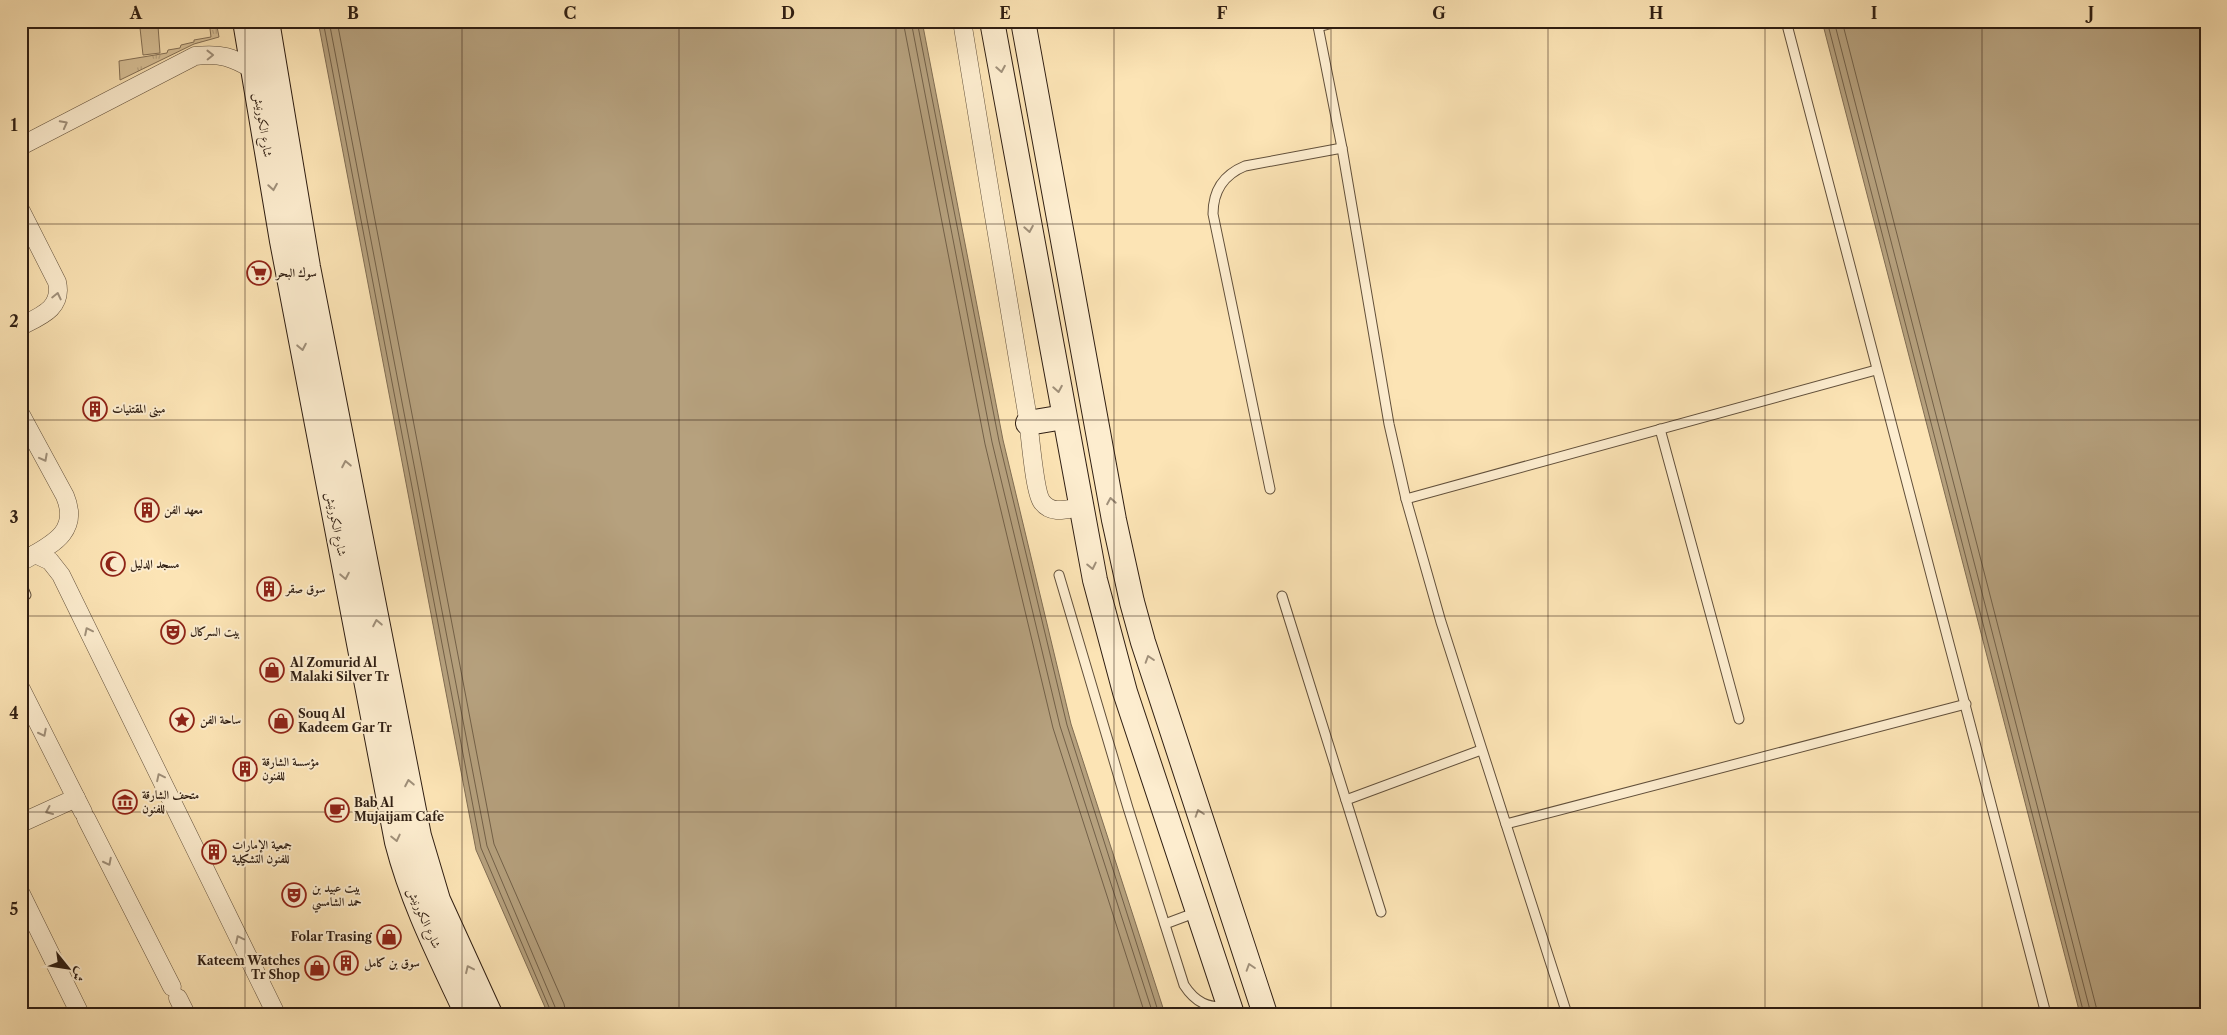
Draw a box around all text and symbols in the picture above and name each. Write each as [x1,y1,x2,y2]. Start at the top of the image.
text: A [129,3,143,23]
text: B [347,3,359,23]
text: C [564,3,576,23]
text: D [781,3,795,23]
text: E [999,3,1011,23]
text: F [1217,3,1228,23]
text: G [1432,3,1446,23]
text: H [1649,3,1663,23]
text: I [1871,3,1878,23]
text: J [2085,3,2094,23]
one-way arrow [207,50,215,60]
one-way arrow [996,65,1006,74]
street label: شارع الكورنيش [247,92,276,159]
text: 1 [10,115,18,135]
one-way arrow [59,120,68,130]
one-way arrow [268,183,278,192]
one-way arrow [1024,225,1034,234]
supermarket icon: سوك البحر [246,260,272,286]
place label: سوك البحر [274,265,317,281]
one-way arrow [51,292,62,301]
text: 2 [9,311,19,331]
one-way arrow [296,343,307,352]
one-way arrow [1053,385,1063,394]
building icon: مبنى المقتنيات [82,396,108,422]
place label: مبنى المقتنيات [112,401,166,418]
one-way arrow [38,453,48,462]
one-way arrow [342,459,352,468]
street label: شارع الكورنيش [319,491,350,558]
one-way arrow [1106,496,1116,505]
building icon: معهد الفن [134,497,160,523]
place label: معهد الفن [164,502,203,518]
text: 3 [9,507,19,527]
mosque icon: مسجد الدليل [100,551,126,577]
place label: مسجد الدليل [130,556,180,572]
one-way arrow [1086,562,1097,570]
one-way arrow [340,571,350,580]
building icon: سوق صقر [256,576,282,602]
place label: سوق صقر [284,581,325,597]
theatre icon: بيت السركال [160,619,186,645]
one-way arrow [373,619,383,628]
place label: بيت السركال [190,624,240,641]
one-way arrow [84,627,95,636]
place label: Al Zomurid Al Malaki Silver Tr [289,655,389,684]
one-way arrow [1144,655,1154,663]
shop icon: Al Zomurid Al Malaki Silver Tr [259,657,285,683]
text: 4 [9,703,19,723]
place label: Souq Al Kadeem Gar Tr [298,706,392,735]
place icon: ساحة الفن [169,707,195,733]
shop icon: Souq Al Kadeem Gar Tr [268,708,294,734]
place label: ساحة الفن [200,712,241,728]
one-way arrow [37,727,47,736]
place label: مؤسسة الشارقة للفنون [262,754,319,784]
building icon: مؤسسة الشارقة للفنون [232,756,258,782]
one-way arrow [156,773,166,782]
one-way arrow [404,778,414,787]
place label: متحف الشارقة للفنون [142,787,199,817]
museum icon: متحف الشارقة للفنون [112,789,138,815]
place label: Bab Al Mujaijam Cafe [354,795,444,824]
cafe icon: Bab Al Mujaijam Cafe [324,797,350,823]
one-way arrow [45,804,54,814]
one-way arrow [1194,809,1204,818]
one-way arrow [390,834,401,843]
place label: جمعية الإمارات للفنون التشكيلية [232,837,292,867]
building icon: جمعية الإمارات للفنون التشكيلية [201,839,227,865]
one-way arrow [102,857,112,866]
place label: بيت عبيد بن حمد الشامسي [312,880,362,913]
theatre icon: بيت عبيد بن حمد الشامسي [281,882,307,908]
street label: شارع الكورنيش [401,885,445,952]
text: 5 [10,899,19,919]
shop icon: Folar Trasing [376,924,402,950]
place label: Folar Trasing [291,929,373,944]
one-way arrow [235,935,245,944]
north arrow [42,942,92,992]
building icon: سوق بن كامل [333,950,359,976]
place label: Kateem Watches Tr Shop [197,953,300,982]
shop icon: Kateem Watches Tr Shop [304,955,330,981]
place label: سوق بن كامل [364,955,420,971]
text: ش [68,964,91,985]
one-way arrow [1245,964,1255,972]
one-way arrow [465,965,476,974]

